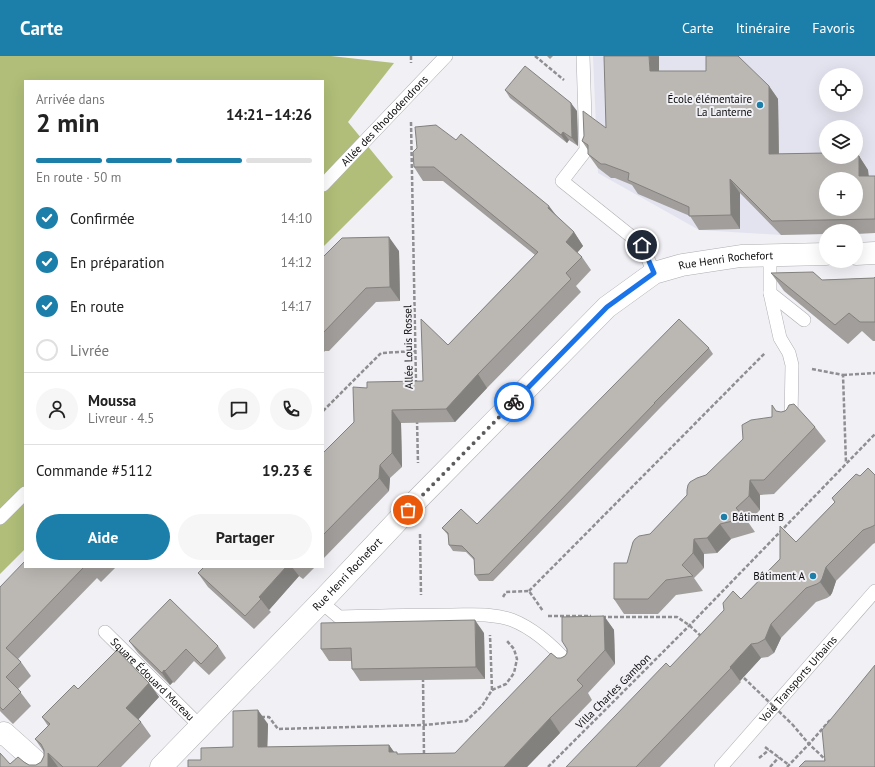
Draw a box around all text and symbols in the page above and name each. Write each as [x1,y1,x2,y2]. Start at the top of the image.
text: Carte [20,16,63,40]
text: Carte [682,19,714,37]
text: Itinéraire [736,19,790,37]
text: Favoris [812,19,855,37]
map controls [819,68,863,268]
button: locate [819,68,863,112]
street label: Allée des Rhododendrons [338,72,431,169]
text: Arrivée dans [36,91,105,108]
place label: École élémentaire La Lanterne [667,92,752,119]
marker: École élémentaire La Lanterne [755,100,765,110]
text: 14:21–14:26 [226,105,312,124]
text: 2 min [36,106,99,139]
button: layers [819,120,863,164]
text: En route · 50 m [36,169,121,186]
button: + [819,172,863,216]
icon: check [36,207,58,229]
text: Confirmée [70,209,135,228]
text: 14:10 [281,210,312,227]
button: − [819,224,863,268]
pin [625,228,659,262]
icon: home [631,234,653,256]
street label: Rue Henri Rochefort [677,248,773,273]
icon: check [36,251,58,273]
text: En préparation [70,253,165,272]
text: 14:12 [281,254,312,271]
icon: check [36,295,58,317]
text: En route [70,297,124,316]
text: 14:17 [281,298,312,315]
street label: Allée Louis Rossel [400,304,416,389]
text: Livrée [70,341,109,360]
courier [494,382,534,422]
button: person [36,388,78,430]
button: chat [218,388,260,430]
button: phone [270,388,312,430]
text: Moussa [88,391,136,410]
icon: bike [503,391,525,413]
text: Livreur · 4.5 [88,410,154,427]
text: Commande #5112 [36,461,153,480]
text: 19.23 € [262,461,312,480]
pin [391,493,425,527]
icon: bag [397,499,419,521]
place label: Bâtiment B [732,510,784,524]
marker: Bâtiment B [719,512,729,522]
button: Aide [36,514,170,560]
button: Partager [178,514,312,560]
street label: Rue Henri Rochefort [309,535,385,614]
place label: Bâtiment A [753,569,806,583]
marker: Bâtiment A [808,571,818,581]
street label: Voie Transports Urbains [756,632,840,726]
street label: Square Édouard Moreau [108,635,198,724]
street label: Villa Charles Gambon [572,650,654,732]

